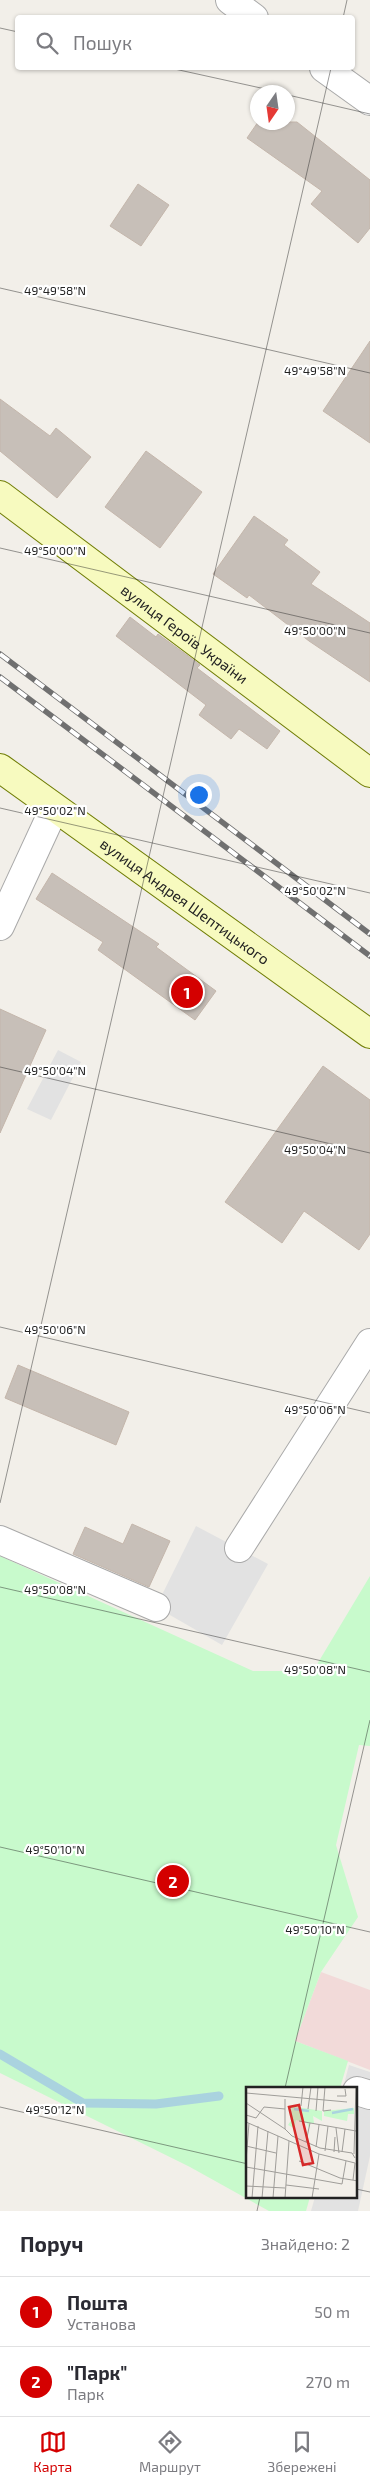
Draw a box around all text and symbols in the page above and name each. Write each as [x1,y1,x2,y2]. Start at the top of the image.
search box [15,15,355,70]
icon: search [33,29,61,57]
text: Пошук [73,31,132,54]
north arrow [250,85,295,130]
text: 49°49'58"N [24,283,86,297]
text: 49°49'58"N [284,363,346,377]
text: 49°50'00"N [24,543,86,557]
street label: вулиця Героїв України [118,580,252,687]
text: 49°50'00"N [284,623,346,637]
your location [186,782,212,808]
text: 49°50'02"N [24,803,86,817]
street label: вулиця Андрея Шептицького [97,834,273,968]
text: 49°50'02"N [284,883,346,897]
pin: 1 [171,973,203,1011]
text: 49°50'04"N [24,1063,86,1077]
text: 49°50'04"N [284,1142,346,1156]
text: 49°50'06"N [24,1322,86,1336]
text: 49°50'06"N [284,1402,346,1416]
text: 49°50'08"N [24,1582,86,1596]
text: 49°50'08"N [284,1662,346,1676]
text: 49°50'10"N [25,1842,85,1856]
pin: 2 [157,1862,189,1900]
text: 49°50'10"N [285,1922,345,1936]
inset map [246,2087,358,2198]
text: 49°50'12"N [26,2102,85,2116]
text: Поруч [20,2231,83,2256]
text: Знайдено: 2 [261,2234,350,2253]
text: Пошта [67,2291,128,2314]
text: 1 [33,2302,39,2321]
text: 50 m [314,2302,350,2321]
text: Установа [67,2314,136,2333]
text: "Парк" [67,2361,127,2384]
text: 2 [31,2372,41,2391]
text: 270 m [306,2372,350,2391]
text: Парк [67,2384,104,2403]
tab: Карта [33,2428,72,2475]
tab: Маршрут [139,2428,201,2475]
tab: Збережені [268,2428,337,2475]

